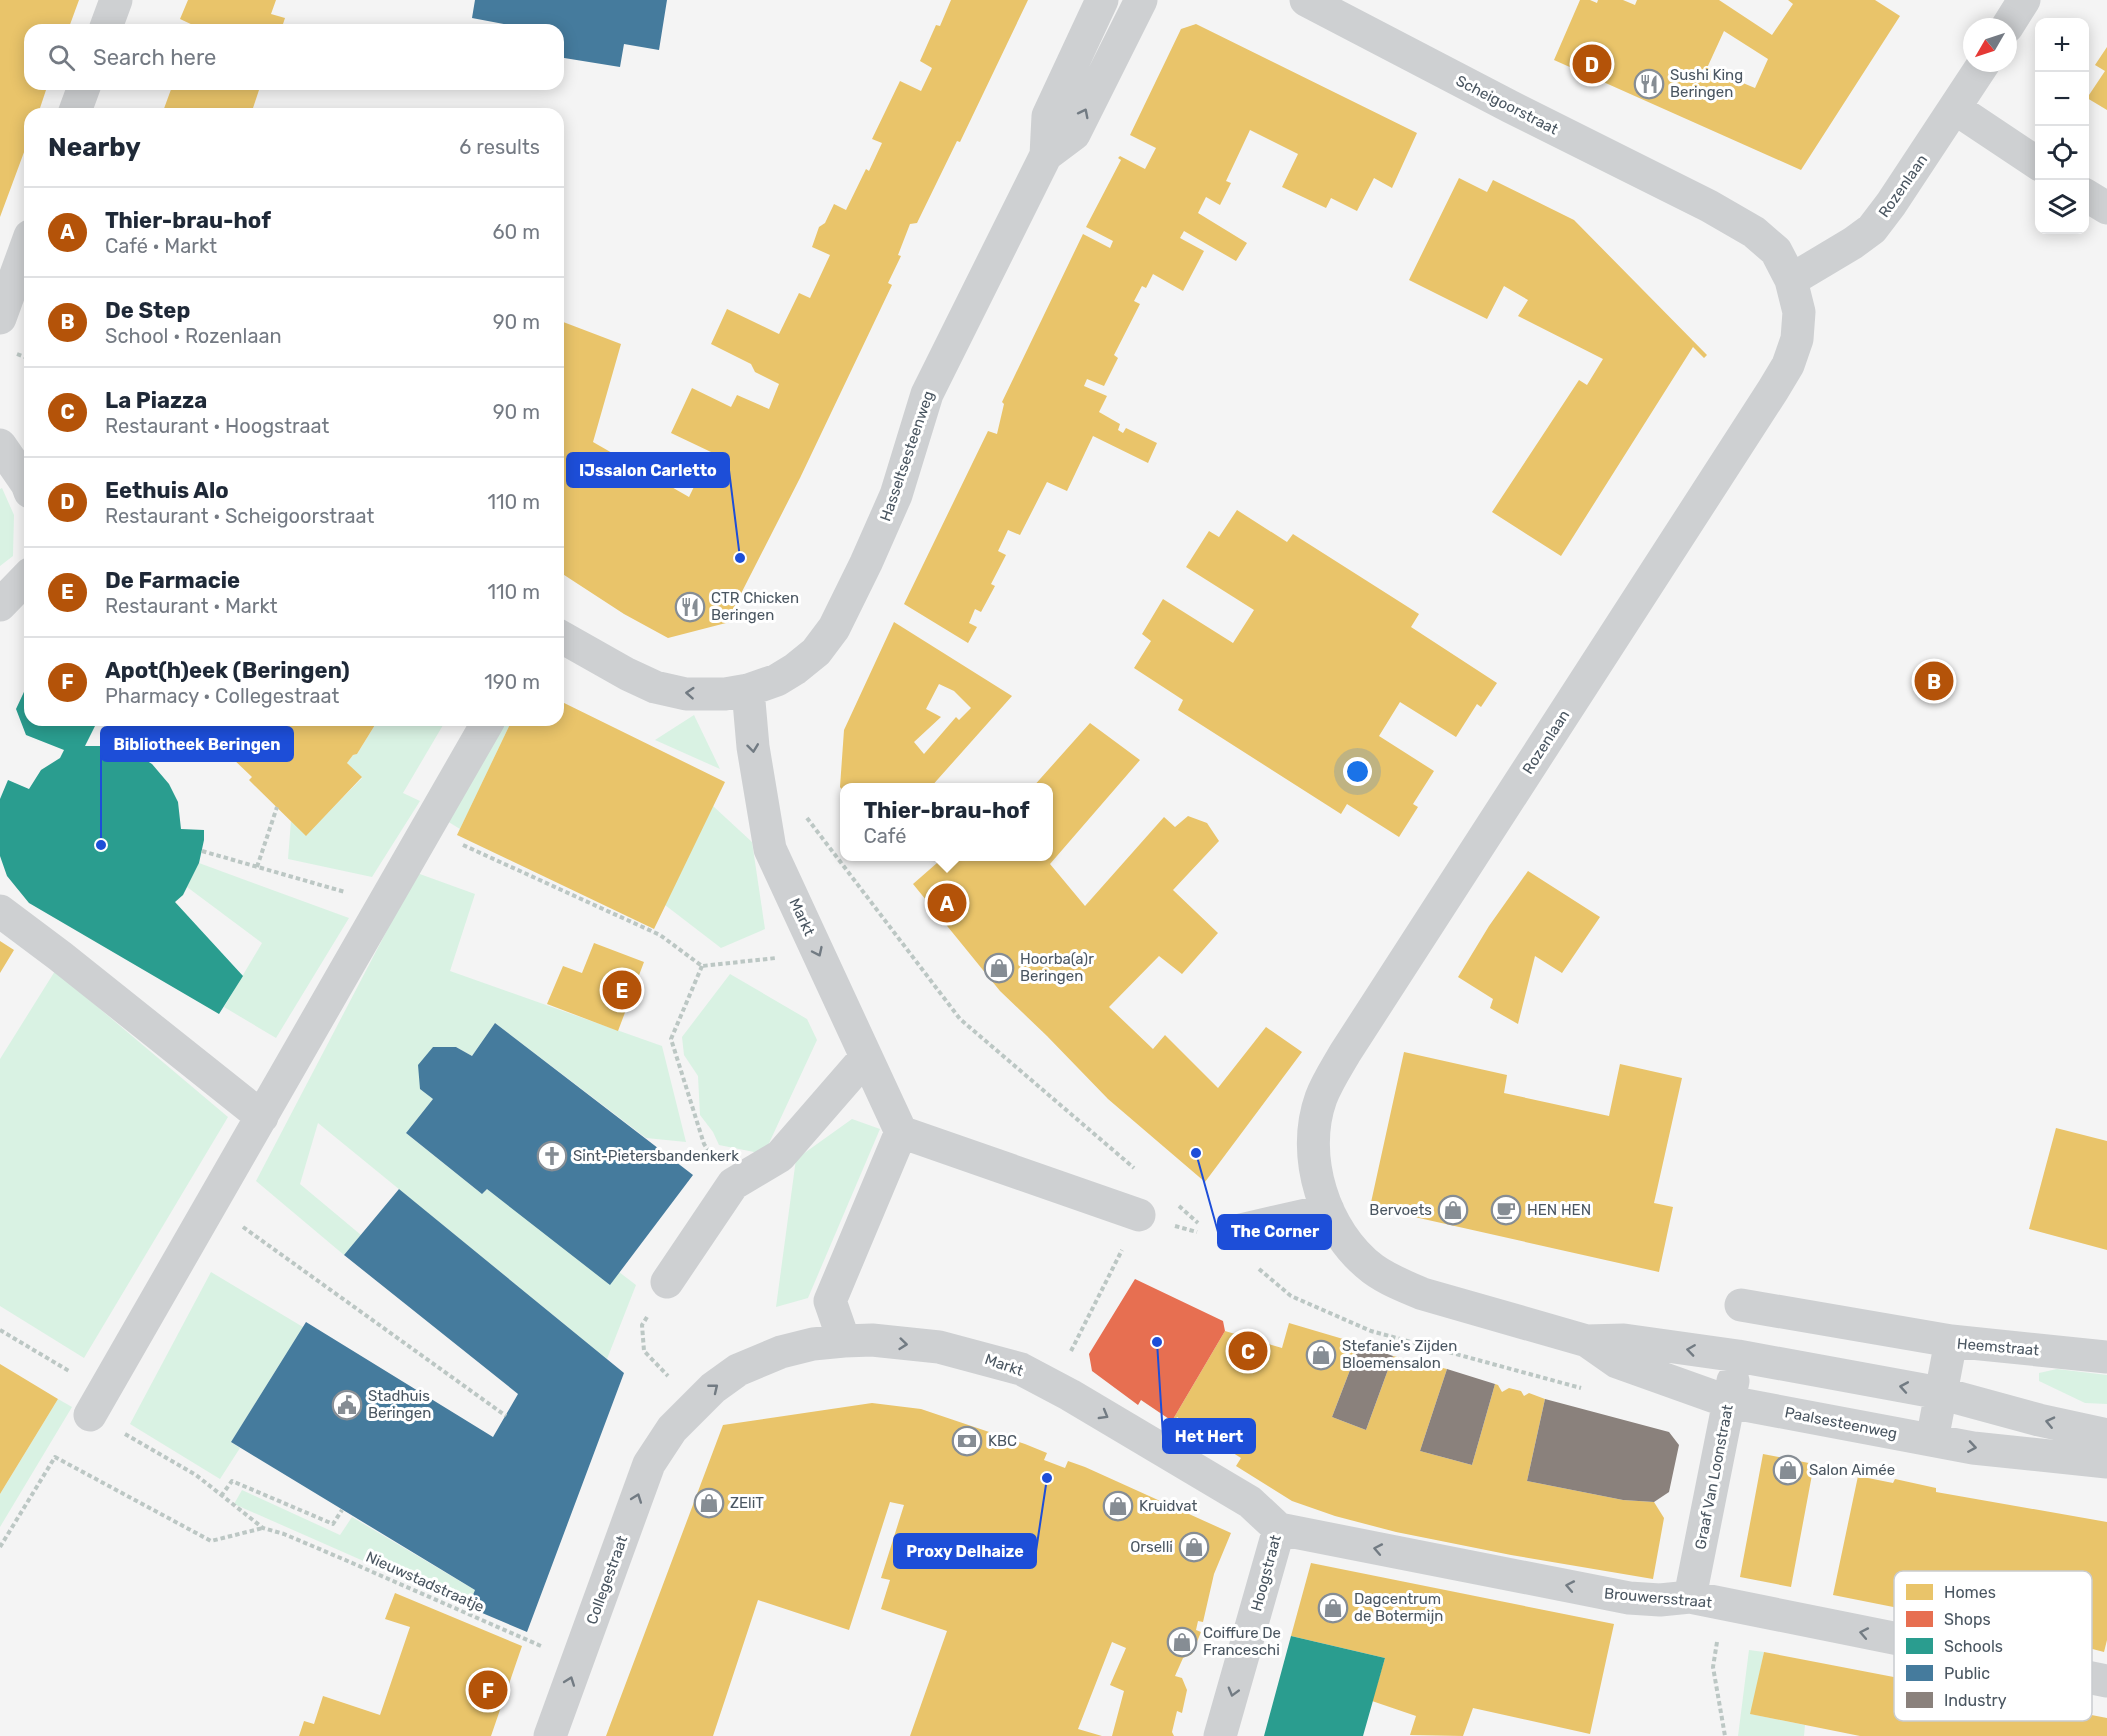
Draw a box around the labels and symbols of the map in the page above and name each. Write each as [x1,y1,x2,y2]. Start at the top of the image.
north arrow [1963,18,2017,72]
pin: D [1572,42,1612,86]
place label: Sushi King Beringen [1670,66,1743,101]
restaurant icon: Sushi King Beringen [1633,68,1665,100]
street label: Scheigoorstraat [1453,72,1561,139]
one-way arrow [1077,109,1088,119]
street label: Rozenlaan [1875,151,1931,221]
street label: Hasseltsesteenweg [876,388,938,524]
callout: IJssalon Carletto [567,453,729,487]
text: IJssalon Carletto [579,461,717,480]
place label: CTR Chicken Beringen [711,589,799,624]
restaurant icon: CTR Chicken Beringen [674,591,706,623]
pin: B [1914,658,1954,704]
one-way arrow [685,687,694,700]
street label: Rozenlaan [1519,707,1573,777]
callout: Bibliotheek Beringen [101,727,293,761]
text: Bibliotheek Beringen [113,735,281,754]
one-way arrow [747,743,759,753]
your location [1343,757,1372,786]
pin: A [928,880,966,926]
street label: Markt [785,895,819,939]
one-way arrow [810,946,822,957]
place label: Hoorba(a)r Beringen [1020,950,1094,985]
shop icon: Hoorba(a)r Beringen [983,952,1015,984]
pin: E [602,968,642,1012]
church icon: Sint-Pietersbandenkerk [536,1140,568,1172]
place label: Sint-Pietersbandenkerk [573,1147,739,1165]
shop icon: Bervoets [1437,1194,1469,1226]
cafe icon: HEN HEN [1490,1194,1522,1226]
place label: Bervoets [1369,1201,1432,1219]
place label: HEN HEN [1527,1201,1591,1219]
callout: The Corner [1218,1215,1331,1249]
text: The Corner [1231,1222,1320,1241]
pin: C [1228,1328,1268,1374]
street label: Heemstraat [1956,1334,2040,1360]
one-way arrow [898,1337,907,1350]
place label: Stefanie's Zijden Bloemensalon [1342,1337,1457,1372]
shop icon: Stefanie's Zijden Bloemensalon [1305,1339,1337,1371]
one-way arrow [1687,1344,1696,1356]
street label: Markt [982,1350,1026,1380]
one-way arrow [1899,1381,1909,1393]
one-way arrow [707,1384,718,1395]
place label: Stadhuis Beringen [368,1387,431,1422]
public building icon: Stadhuis Beringen [331,1389,363,1421]
street label: Graaf Van Loonstraat [1691,1403,1737,1551]
street label: Paalsesteenweg [1783,1403,1899,1443]
one-way arrow [1098,1408,1108,1419]
one-way arrow [2045,1417,2055,1430]
callout: Het Hert [1163,1419,1255,1453]
bank icon: KBC [951,1425,983,1457]
text: Het Hert [1175,1427,1244,1446]
place label: KBC [988,1432,1017,1450]
one-way arrow [1967,1441,1977,1453]
shop icon: Salon Aimée [1772,1454,1804,1486]
place label: Salon Aimée [1809,1461,1895,1479]
shop icon: ZEliT [693,1487,725,1519]
shop icon: Kruidvat [1102,1490,1134,1522]
one-way arrow [629,1493,642,1504]
place label: ZEliT [730,1494,764,1512]
place label: Kruidvat [1139,1497,1198,1515]
shop icon: Orselli [1178,1531,1210,1563]
street label: Collegestraat [583,1533,631,1627]
street label: Hoogstraat [1247,1533,1285,1613]
callout: Proxy Delhaize [894,1534,1036,1568]
place label: Orselli [1130,1538,1173,1556]
text: Proxy Delhaize [906,1542,1024,1561]
one-way arrow [1374,1543,1384,1556]
street label: Nieuwstadstraatje [363,1548,487,1616]
legend [1894,1571,2092,1721]
one-way arrow [1565,1581,1575,1594]
text: Homes [1944,1583,1996,1602]
street label: Brouwersstraat [1603,1584,1713,1612]
place label: Dagcentrum de Botermijn [1354,1590,1443,1625]
shop icon: Dagcentrum de Botermijn [1317,1592,1349,1624]
text: Shops [1944,1610,1991,1629]
place label: Coiffure De Franceschi [1203,1624,1281,1659]
shop icon: Coiffure De Franceschi [1166,1626,1198,1658]
one-way arrow [1859,1627,1869,1640]
text: Schools [1944,1637,2003,1656]
text: Public [1944,1664,1990,1683]
pin: F [468,1668,508,1712]
one-way arrow [562,1676,575,1687]
one-way arrow [1228,1686,1240,1697]
text: Industry [1944,1691,2007,1710]

